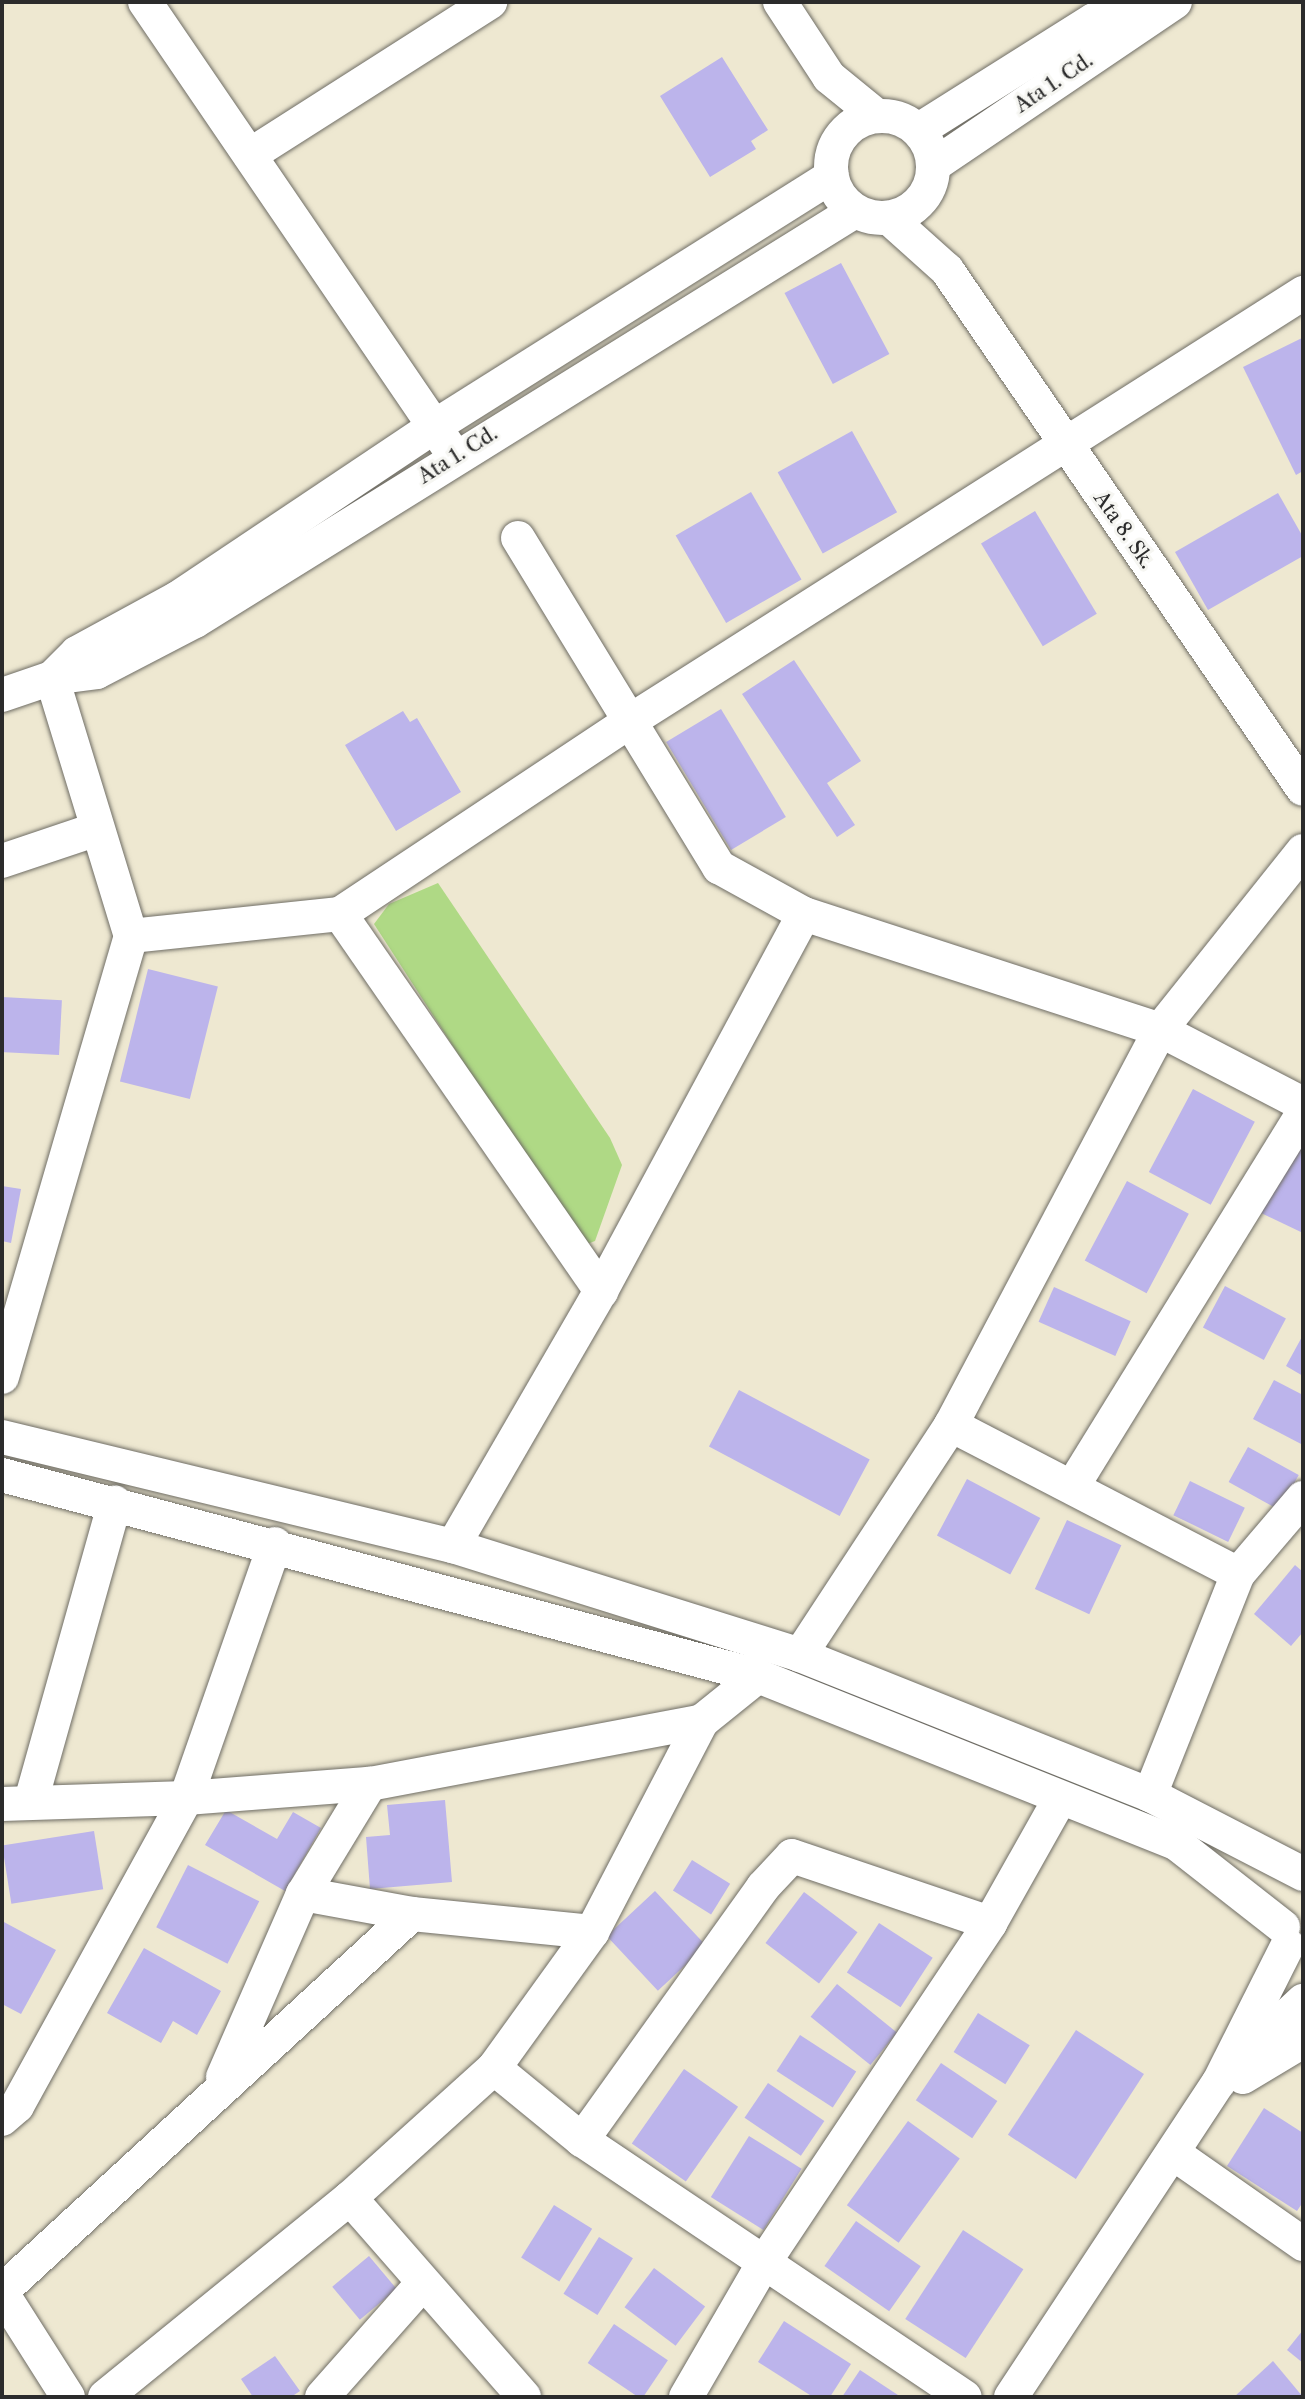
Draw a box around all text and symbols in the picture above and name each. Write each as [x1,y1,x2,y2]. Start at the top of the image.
street label: Ata 1. Cd. [1010,48,1098,118]
street label: Ata 1. Cd. [414,421,502,489]
street label: Ata 8. Sk. [1089,487,1159,573]

